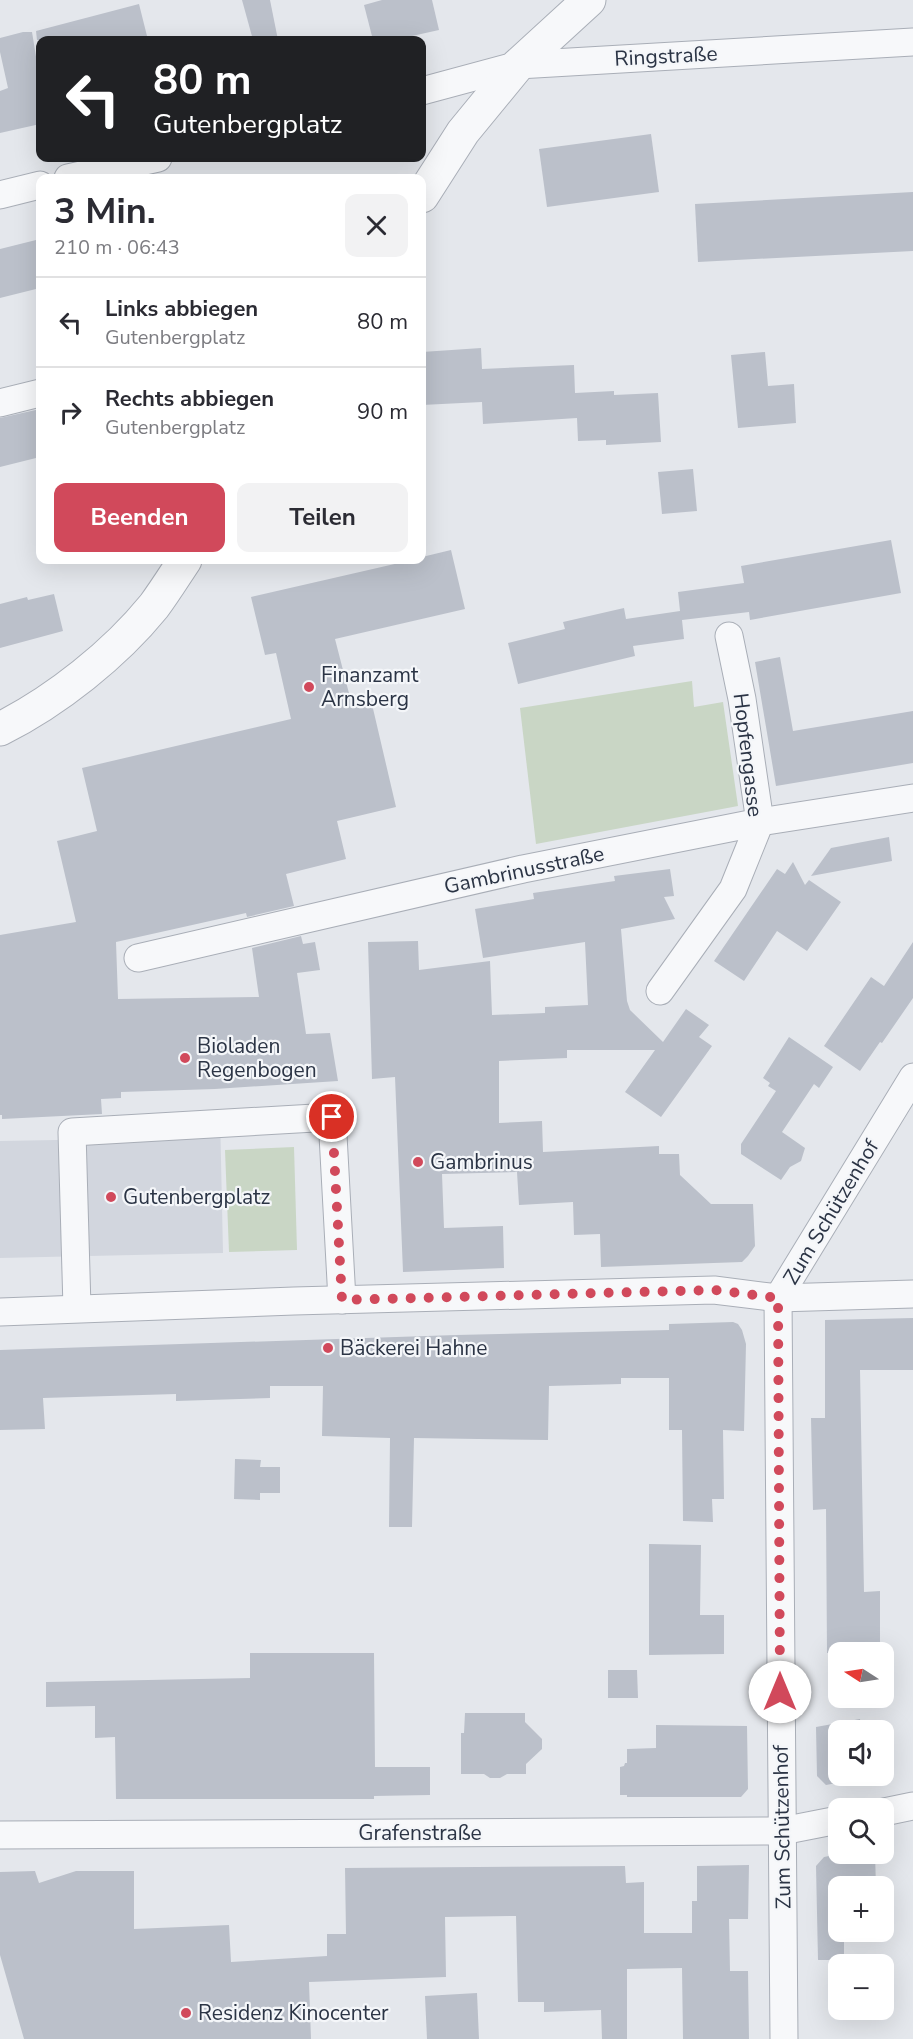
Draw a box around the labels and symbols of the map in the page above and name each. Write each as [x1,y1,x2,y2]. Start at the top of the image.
street label: Ringstraße [614,39,718,73]
place label: Finanzamt Arnsberg [321,661,419,713]
marker: Finanzamt Arnsberg [302,680,316,694]
street label: Hopfengasse [727,692,769,818]
street label: Gambrinusstraße [441,839,607,901]
place label: Bioladen Regenbogen [197,1032,317,1084]
marker: Bioladen Regenbogen [178,1051,192,1065]
pin [306,1091,357,1142]
street label: Zum Schützenhof [777,1134,886,1290]
place label: Gambrinus [430,1148,533,1176]
marker: Gambrinus [411,1155,425,1169]
place label: Gutenbergplatz [123,1183,270,1211]
marker: Gutenbergplatz [104,1190,118,1204]
place label: Bäckerei Hahne [340,1334,487,1362]
marker: Bäckerei Hahne [321,1341,335,1355]
north arrow [828,1642,894,1708]
position arrow [748,1660,812,1724]
street label: Zum Schützenhof [767,1744,797,1909]
street label: Grafenstraße [358,1819,482,1847]
place label: Residenz Kinocenter [198,1999,389,2027]
marker: Residenz Kinocenter [179,2006,193,2020]

